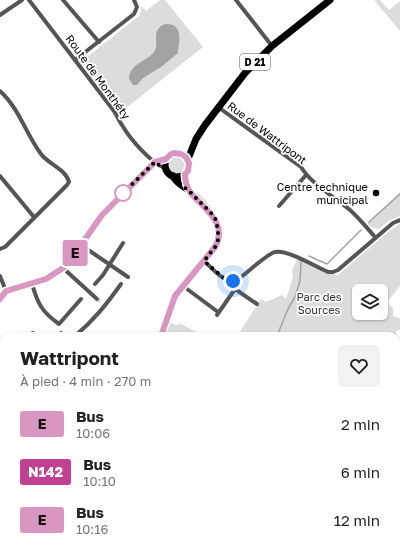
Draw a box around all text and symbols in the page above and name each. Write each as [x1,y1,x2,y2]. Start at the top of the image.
street label: Route de Monthéty [63,32,133,121]
road number: D 21 [240,54,270,70]
street label: Rue de Wattripont [225,99,309,167]
place label: Centre technique municipal [277,180,368,206]
unlabelled marker [114,184,132,202]
marker: Centre technique municipal [371,188,381,198]
line badge: E [62,240,88,266]
text: E [71,244,79,261]
your location [223,271,243,291]
map controls [352,284,388,320]
button: layers [352,284,388,320]
park label: Parc des Sources [296,290,342,316]
button: heart [338,345,380,387]
text: Wattripont [20,346,119,369]
text: À pied · 4 min · 270 m [20,373,151,389]
text: Bus [76,407,104,425]
text: E [38,415,46,432]
text: 2 min [341,415,380,433]
text: 10:06 [76,425,110,441]
text: Bus [83,455,111,473]
text: N142 [28,463,63,480]
text: 6 min [341,463,380,481]
text: 10:10 [83,473,116,489]
text: Bus [76,503,104,521]
text: E [38,511,46,528]
text: 12 min [334,511,380,529]
text: 10:16 [76,521,108,537]

